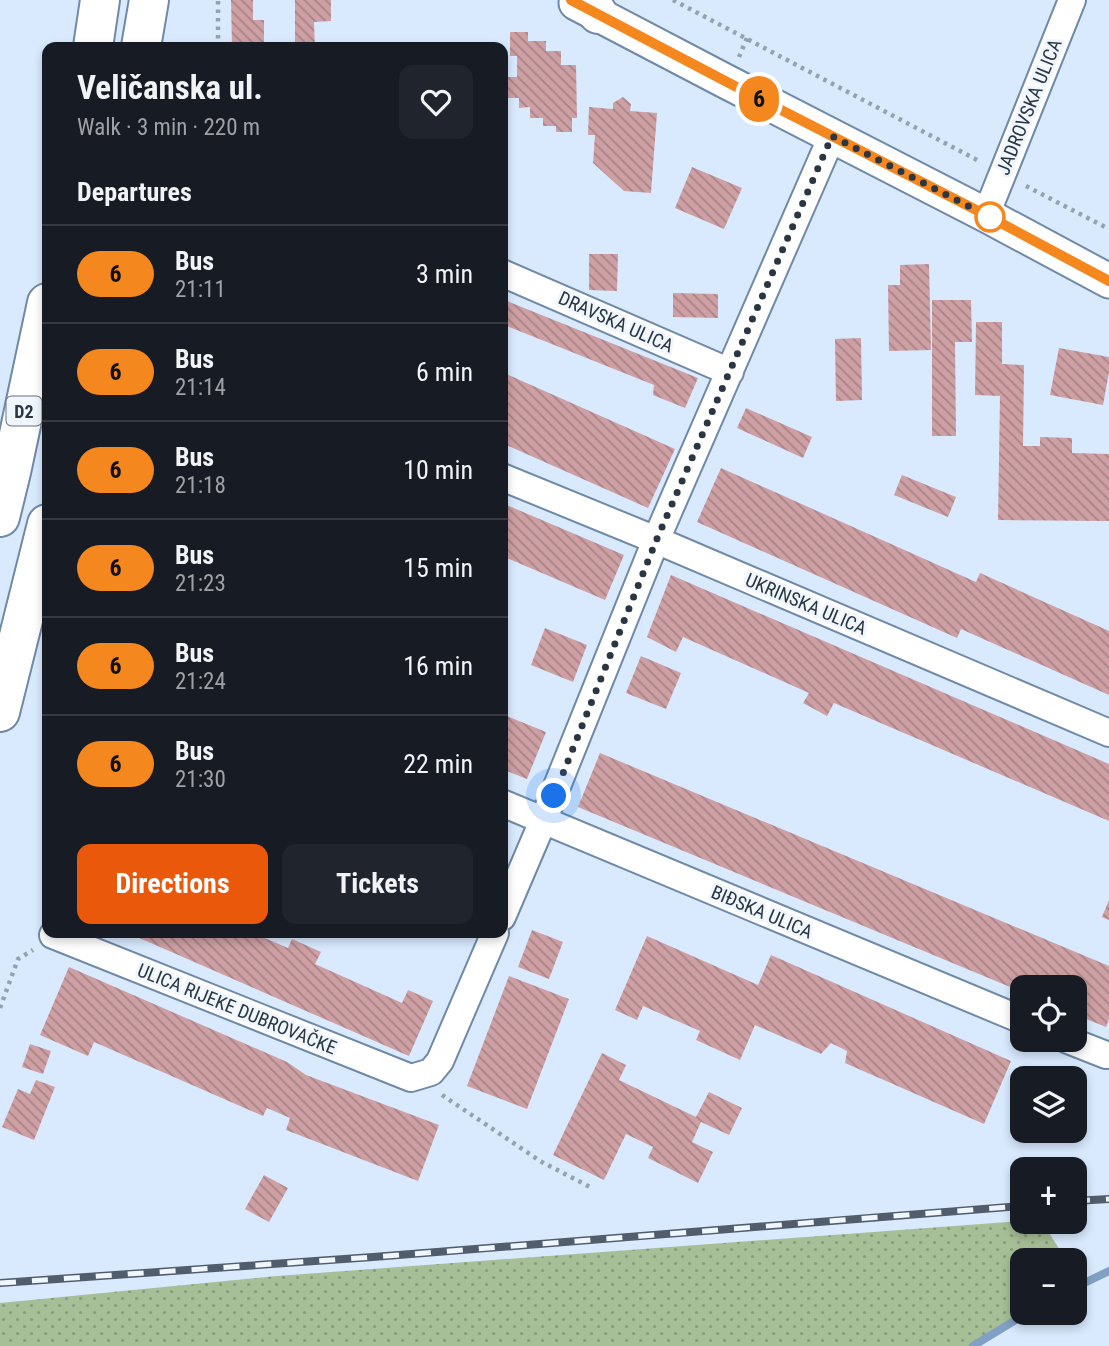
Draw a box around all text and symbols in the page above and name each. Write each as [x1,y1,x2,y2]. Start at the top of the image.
street label: JADROVSKA ULICA [991,36,1067,178]
button: heart [399,65,473,139]
text: Veličanska ul. [77,68,263,107]
line badge: 6 [736,76,782,122]
text: 6 [753,85,765,113]
text: Walk · 3 min · 220 m [77,114,260,141]
text: Departures [77,177,192,207]
unlabelled marker [975,202,1005,232]
text: Bus [175,246,214,276]
text: 3 min [416,259,473,289]
text: 6 [109,260,122,288]
text: 21:11 [175,276,226,303]
street label: DRAVSKA ULICA [555,286,677,358]
text: Bus [175,344,214,374]
text: 6 min [416,357,473,387]
text: 6 [109,358,122,386]
text: 21:14 [175,374,226,401]
road number: D2 [6,396,42,426]
text: Bus [175,442,214,472]
text: 10 min [403,455,473,485]
text: 6 [109,456,122,484]
text: 21:18 [175,472,226,499]
text: Bus [175,540,214,570]
text: 15 min [403,553,473,583]
text: 6 [109,554,122,582]
street label: UKRINSKA ULICA [742,568,870,640]
text: 21:23 [175,570,226,597]
text: Bus [175,638,214,668]
text: 16 min [403,651,473,681]
text: 6 [109,652,122,680]
text: 21:24 [175,668,226,695]
text: Bus [175,736,214,766]
text: 22 min [403,749,473,779]
text: 6 [109,750,122,778]
text: 21:30 [175,766,226,793]
your location [536,778,571,813]
button: Directions [77,844,268,924]
button: Tickets [282,844,473,924]
street label: BIĐSKA ULICA [708,880,816,944]
street label: ULICA RIJEKE DUBROVAČKE [134,958,340,1060]
map controls [1010,975,1087,1325]
button: locate [1010,975,1087,1052]
button: layers [1010,1066,1087,1143]
button: + [1010,1157,1087,1234]
button: − [1010,1248,1087,1325]

